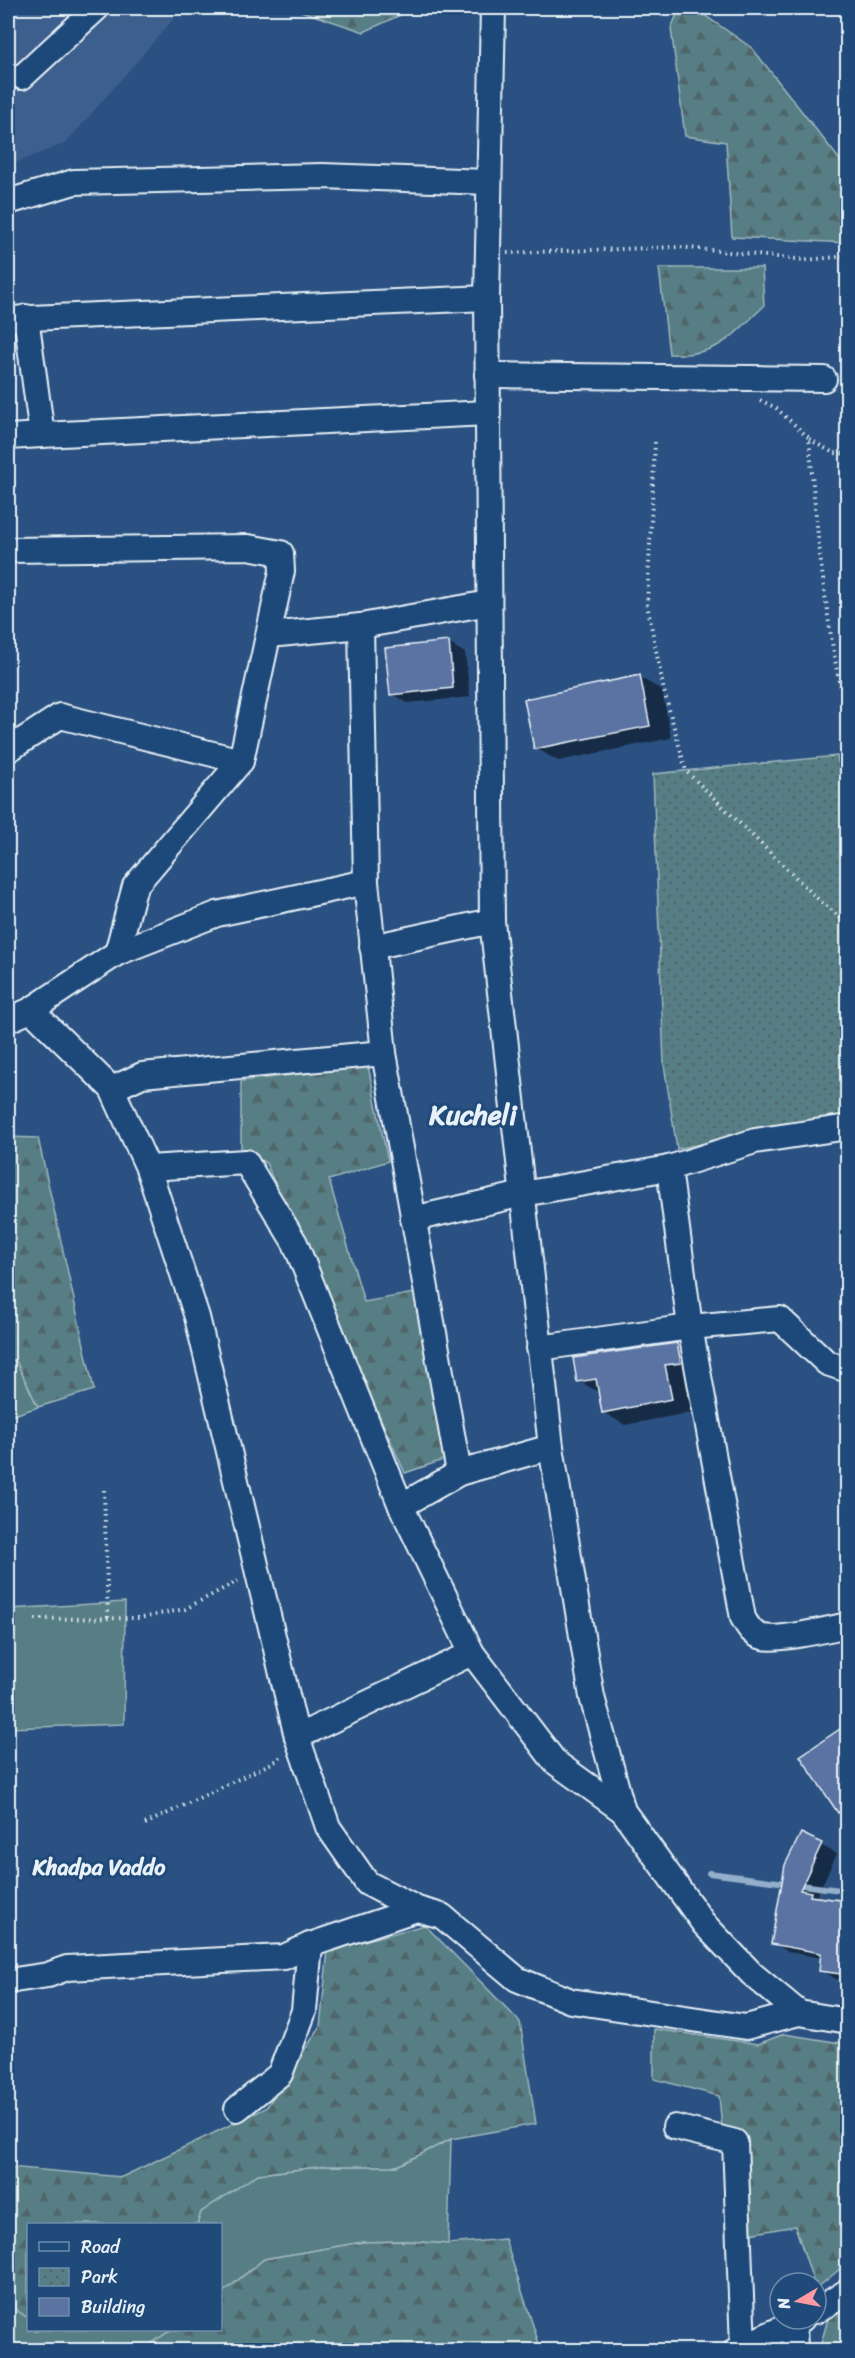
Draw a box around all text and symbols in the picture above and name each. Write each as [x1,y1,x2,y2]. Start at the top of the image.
district label: Kucheli [428,1091,518,1139]
district label: Khadpa Vaddo [32,1848,166,1887]
legend [27,2223,222,2331]
text: Road [81,2231,121,2263]
text: Park [81,2261,118,2293]
north arrow [768,2271,828,2331]
text: Building [81,2291,145,2323]
text: N [768,2295,799,2312]

